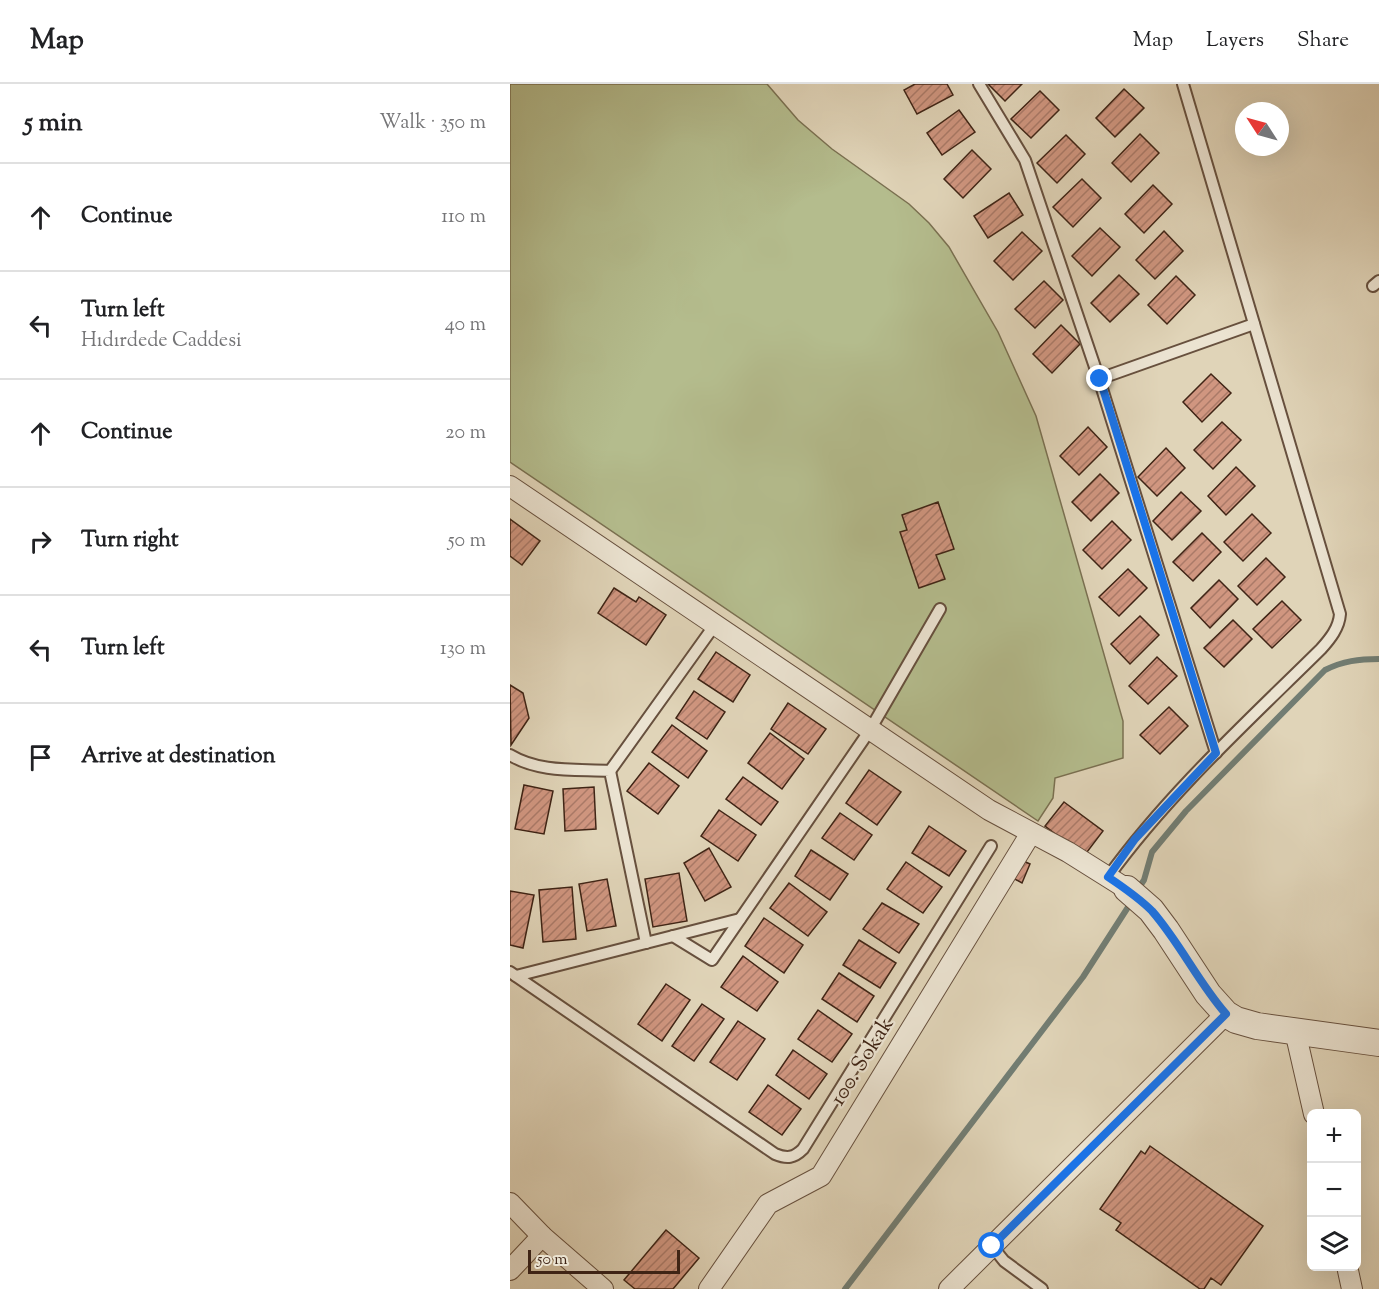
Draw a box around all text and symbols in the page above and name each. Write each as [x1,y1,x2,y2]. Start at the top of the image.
text: Map [30,21,84,61]
text: Map [1133,26,1173,56]
text: Layers [1206,26,1264,56]
text: Share [1297,26,1349,56]
north arrow [1235,102,1289,156]
text: 5 min [24,105,83,142]
text: Walk · 350 m [379,109,486,138]
icon: ahead [24,201,57,234]
text: Continue [81,201,172,233]
text: 110 m [441,203,486,232]
text: Turn left [81,295,164,327]
icon: left [24,309,57,342]
text: 40 m [445,311,486,340]
text: Hıdırdede Caddesi [81,327,242,356]
route end [1086,365,1112,391]
icon: ahead [24,417,57,450]
text: Continue [81,417,172,449]
text: 20 m [445,419,486,448]
icon: right [24,525,57,558]
text: Turn right [81,525,178,557]
text: 50 m [448,527,486,556]
icon: left [24,633,57,666]
text: Turn left [81,633,164,665]
text: 130 m [440,635,486,664]
icon: arrive [24,741,57,774]
text: Arrive at destination [81,741,276,773]
street label: 100. Sokak [823,1011,903,1113]
map controls [1307,1109,1361,1271]
button: + [1307,1109,1361,1163]
button: − [1307,1163,1361,1217]
button: layers [1307,1217,1361,1271]
route start [978,1232,1004,1258]
scale bar [528,1247,680,1274]
text: 50 m [537,1249,568,1272]

